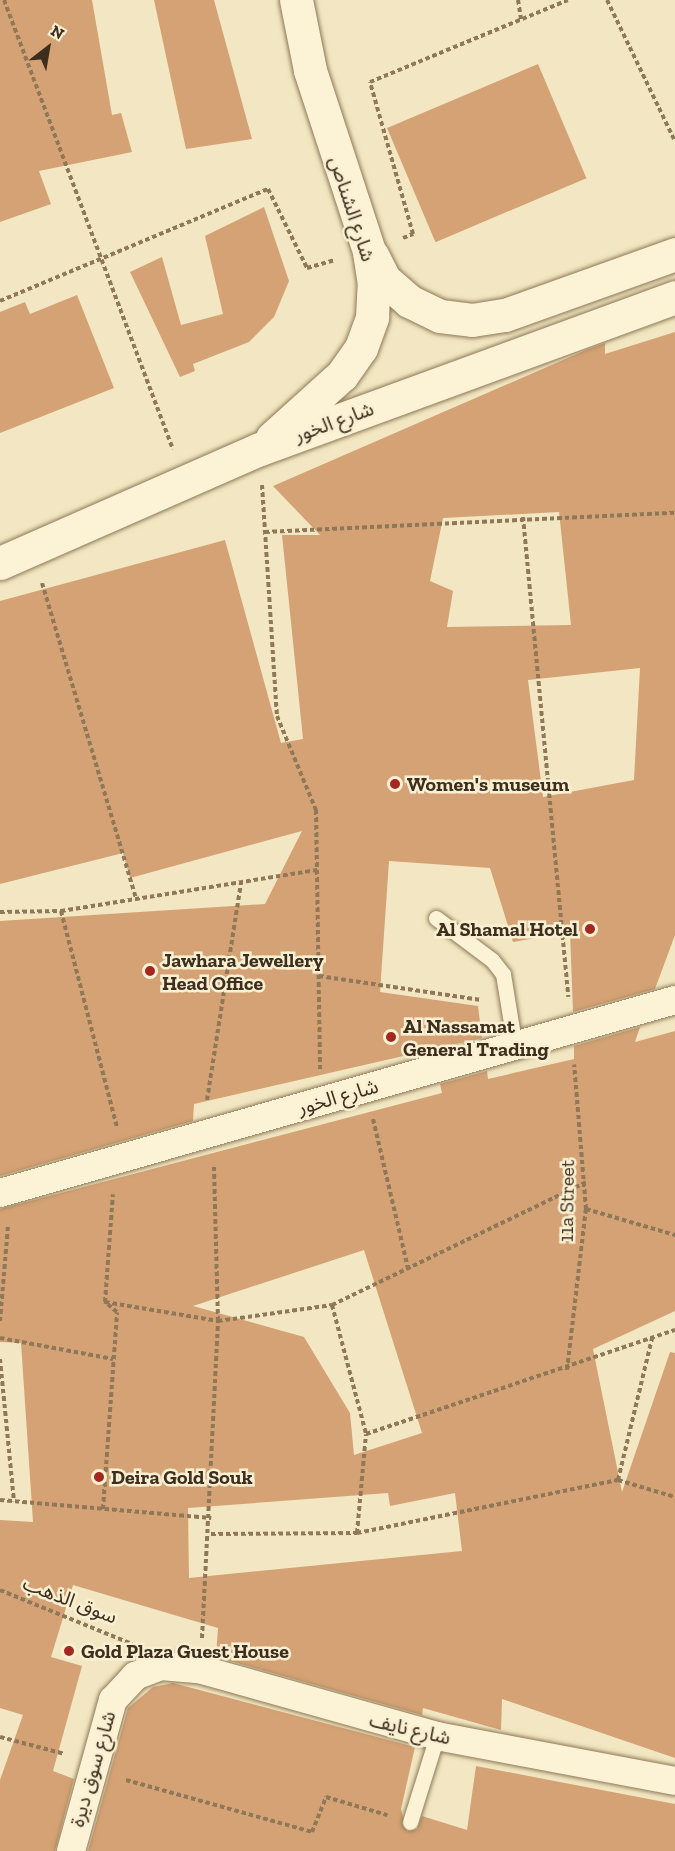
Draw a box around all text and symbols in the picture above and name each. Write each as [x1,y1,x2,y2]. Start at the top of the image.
north arrow [18,18,78,78]
text: N [47,21,68,43]
street label: شارع الشناص [324,153,380,265]
street label: شارع الخور [291,397,377,447]
place label: Women's museum [407,772,569,796]
marker: Women's museum [388,777,402,791]
place label: Al Shamal Hotel [436,917,578,941]
marker: Al Shamal Hotel [583,922,597,936]
place label: Jawhara Jewellery Head Office [162,948,324,995]
marker: Jawhara Jewellery Head Office [143,964,157,978]
place label: Al Nassamat General Trading [403,1014,549,1061]
marker: Al Nassamat General Trading [384,1030,398,1044]
street label: شارع الخور [295,1074,381,1120]
street label: 11a Street [554,1160,580,1242]
place label: Deira Gold Souk [111,1465,253,1489]
marker: Deira Gold Souk [92,1470,106,1484]
street label: سوق الذهب [19,1571,121,1629]
place label: Gold Plaza Guest House [81,1639,289,1663]
marker: Gold Plaza Guest House [62,1644,76,1658]
street label: شارع سوق ديرة [65,1708,121,1830]
street label: شارع نايف [367,1708,453,1750]

